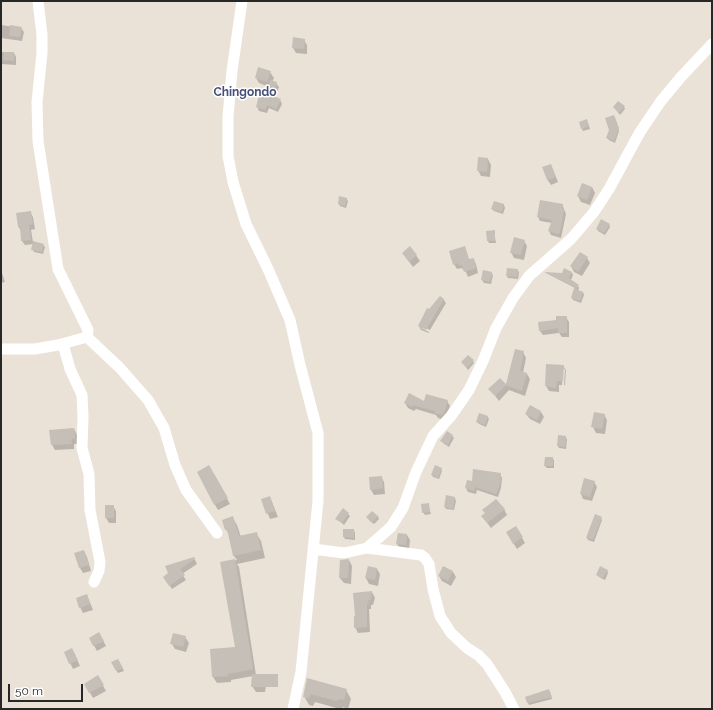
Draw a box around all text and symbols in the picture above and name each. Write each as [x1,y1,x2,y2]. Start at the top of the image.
district label: Chingondo [214,85,276,99]
scale bar [10,676,85,702]
text: 50 m [15,684,43,698]

